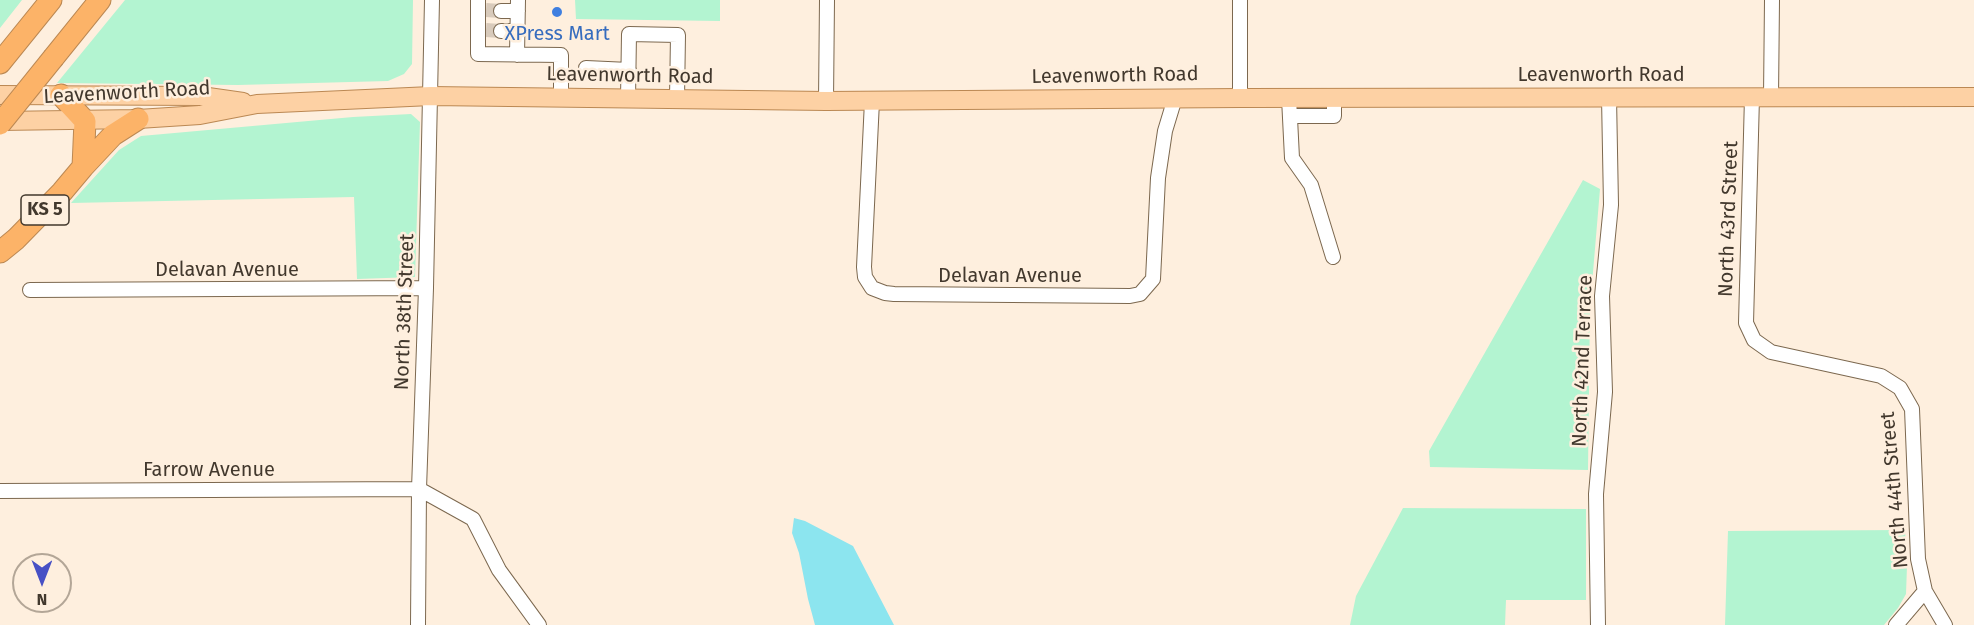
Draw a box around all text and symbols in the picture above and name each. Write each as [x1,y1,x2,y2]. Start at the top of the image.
marker: XPress Mart [550,5,564,19]
place label: XPress Mart [504,22,610,46]
street label: Leavenworth Road [546,63,714,89]
street label: Leavenworth Road [1031,63,1199,89]
street label: Leavenworth Road [1517,63,1685,87]
street label: Leavenworth Road [43,77,211,109]
street label: North 43rd Street [1714,141,1744,297]
road number: KS 5 [21,195,69,225]
street label: North 38th Street [390,233,420,391]
street label: Delavan Avenue [155,258,299,282]
street label: Delavan Avenue [938,264,1082,288]
street label: North 42nd Terrace [1568,275,1598,447]
street label: North 44th Street [1876,411,1914,569]
street label: Farrow Avenue [143,458,275,482]
north arrow [12,553,72,613]
text: N [37,590,47,609]

